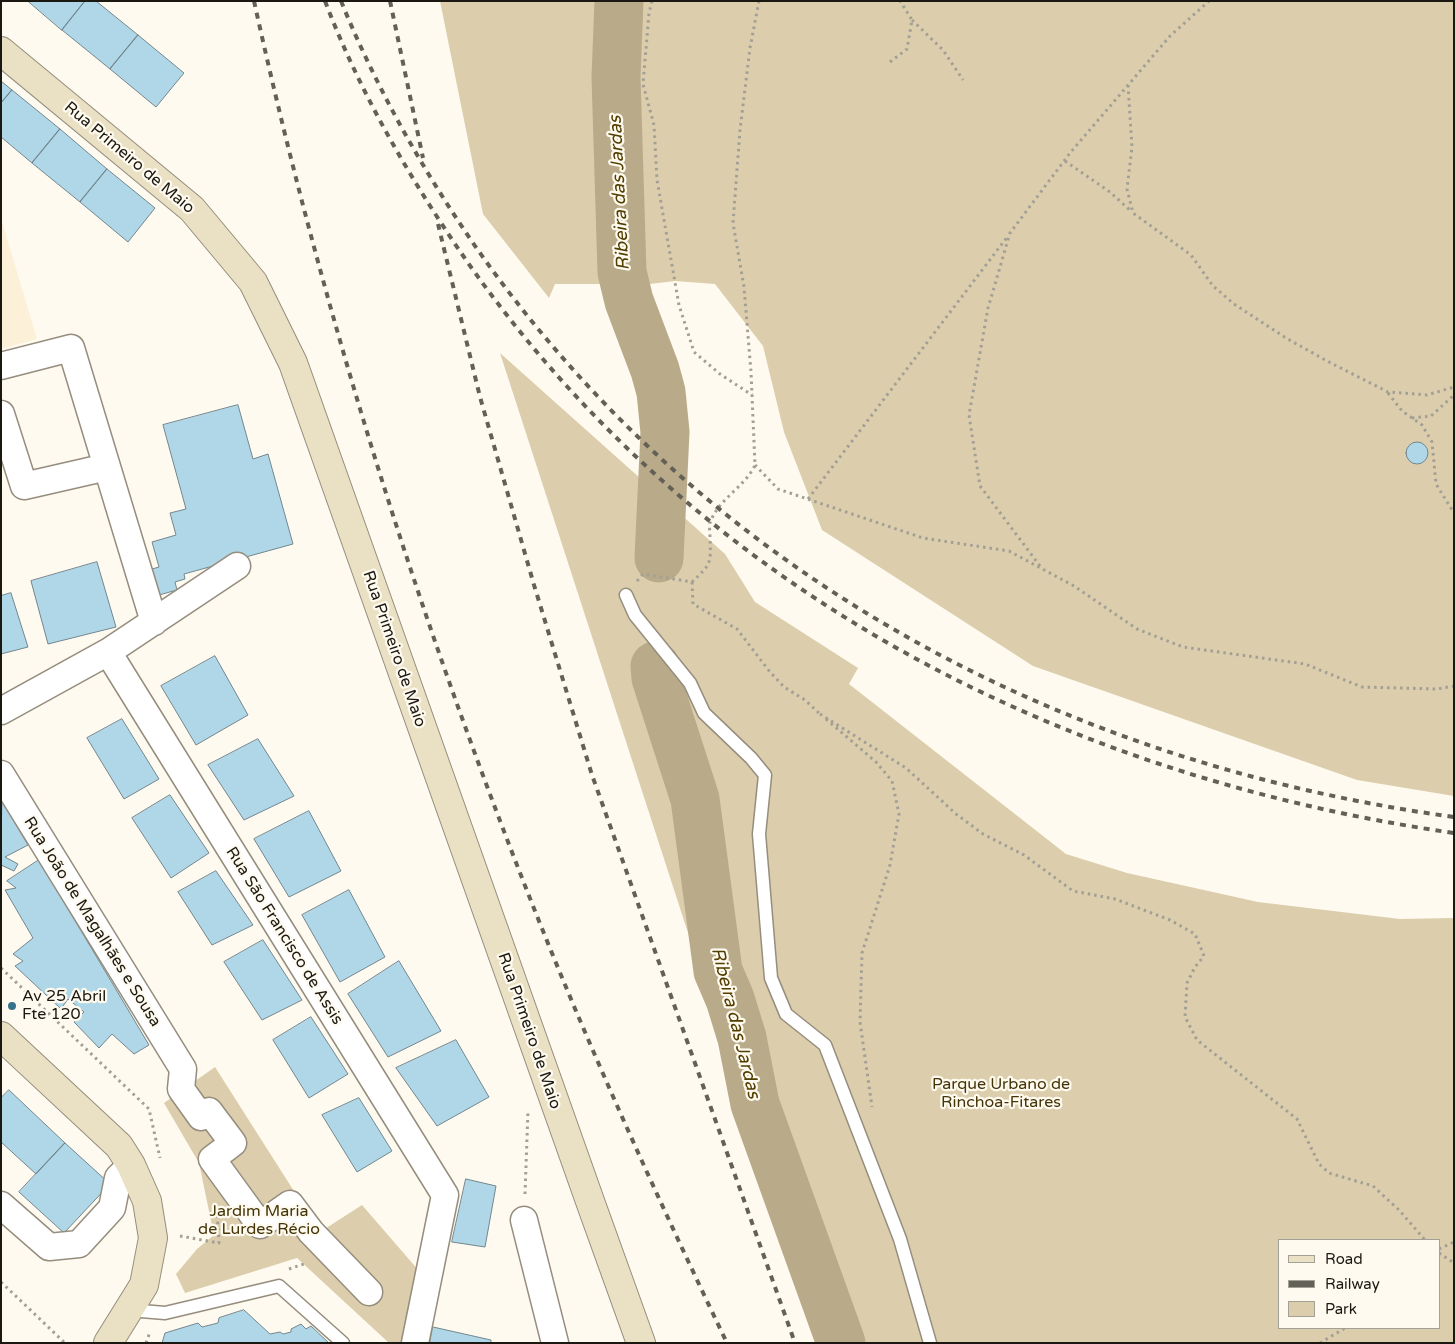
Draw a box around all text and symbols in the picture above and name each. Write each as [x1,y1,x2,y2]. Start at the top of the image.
street label: Rua Primeiro de Maio [60,98,198,218]
water label: Ribeira das Jardas [605,115,635,271]
street label: Rua Primeiro de Maio [358,568,430,730]
street label: Rua João de Magalhães e Sousa [19,813,165,1031]
street label: Rua São Francisco de Assis [221,844,347,1028]
water label: Ribeira das Jardas [706,945,764,1101]
street label: Rua Primeiro de Maio [493,950,565,1112]
place label: Av 25 Abril Fte 120 [22,987,106,1025]
marker: Av 25 Abril Fte 120 [6,1000,18,1012]
park label: Parque Urbano de Rinchoa-Fitares [932,1075,1070,1113]
park label: Jardim Maria de Lurdes Récio [198,1202,320,1240]
legend [1278,1239,1440,1329]
text: Road [1325,1250,1363,1268]
text: Railway [1325,1275,1380,1293]
text: Park [1325,1300,1357,1318]

